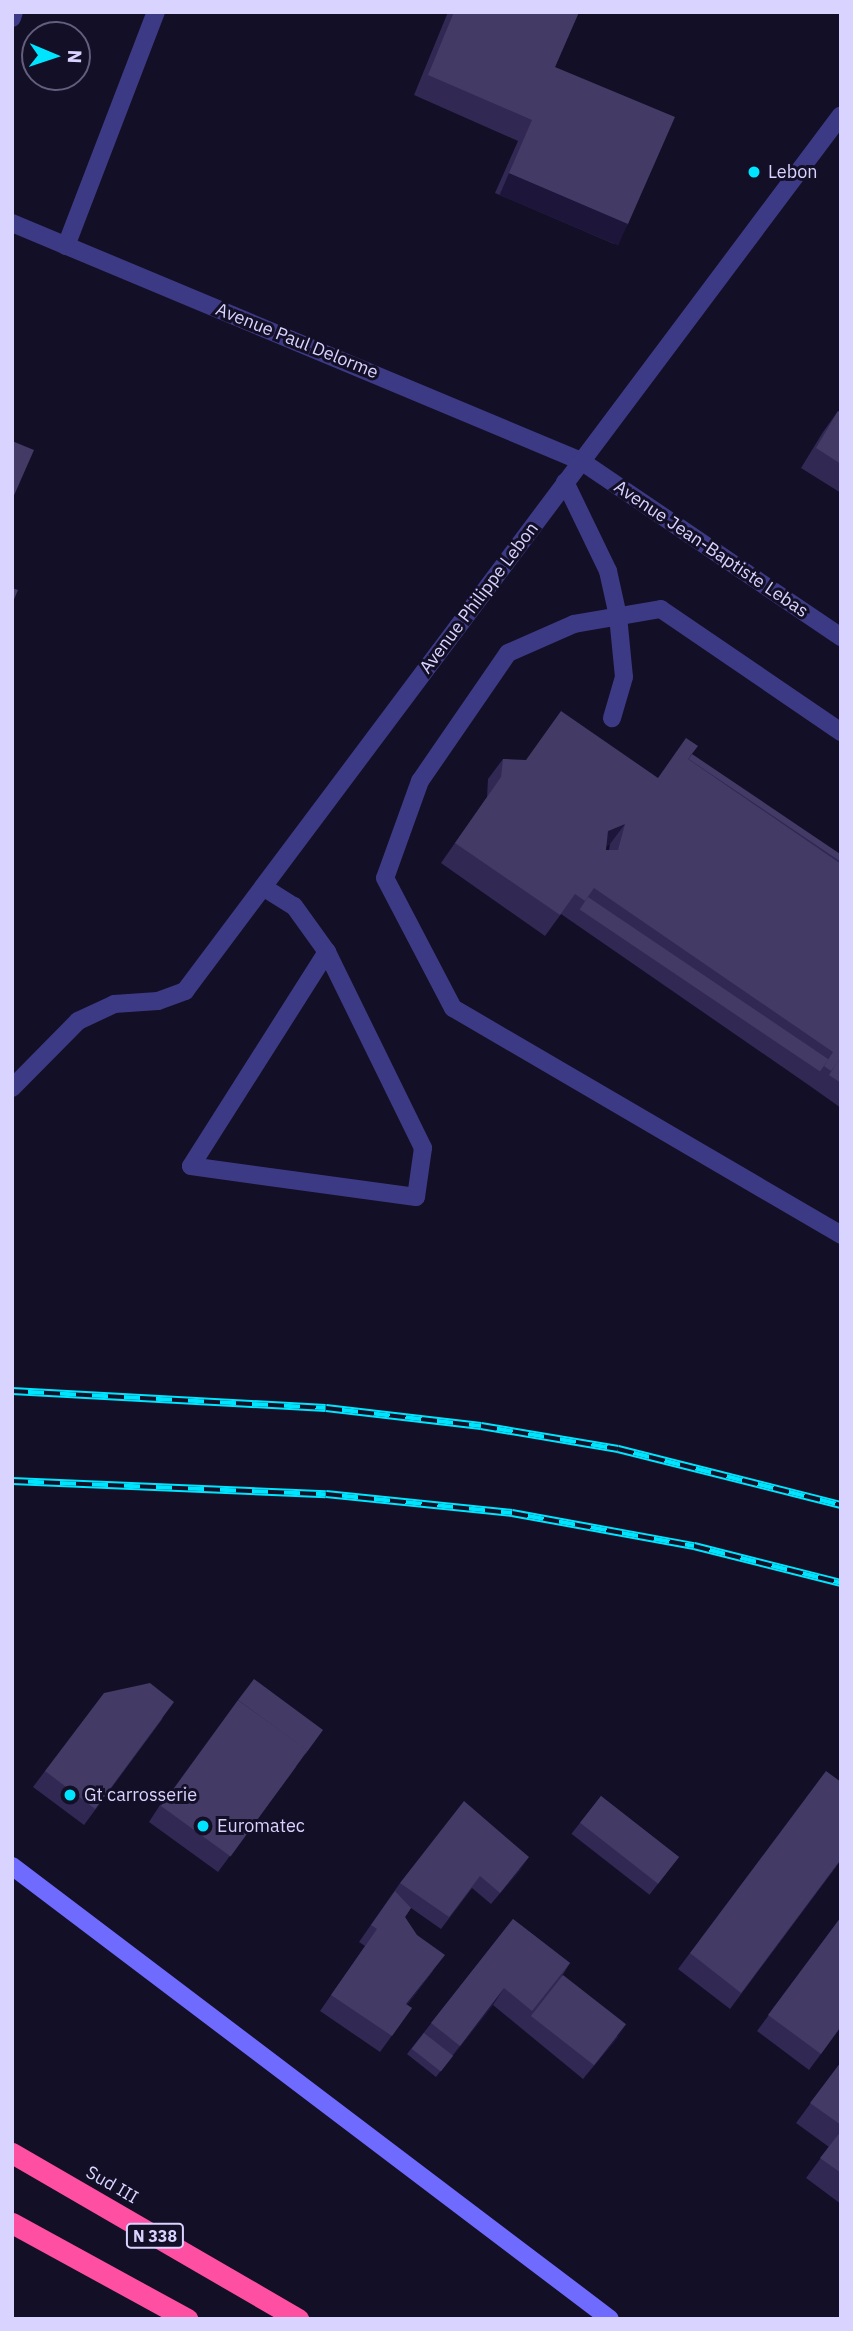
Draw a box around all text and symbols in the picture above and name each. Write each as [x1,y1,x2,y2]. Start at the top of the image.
north arrow [21,21,91,91]
text: N [63,49,87,64]
place label: Lebon [768,161,817,183]
marker: Lebon [746,164,762,180]
street label: Avenue Paul Delorme [213,299,381,383]
street label: Avenue Jean-Baptiste Lebas [610,476,812,622]
street label: Avenue Philippe Lebon [415,518,543,678]
place label: Gt carrosserie [84,1784,197,1806]
marker: Gt carrosserie [62,1787,78,1803]
place label: Euromatec [217,1815,305,1837]
marker: Euromatec [195,1818,211,1834]
street label: Sud III [82,2161,142,2209]
road number: N 338 [125,2224,185,2248]

